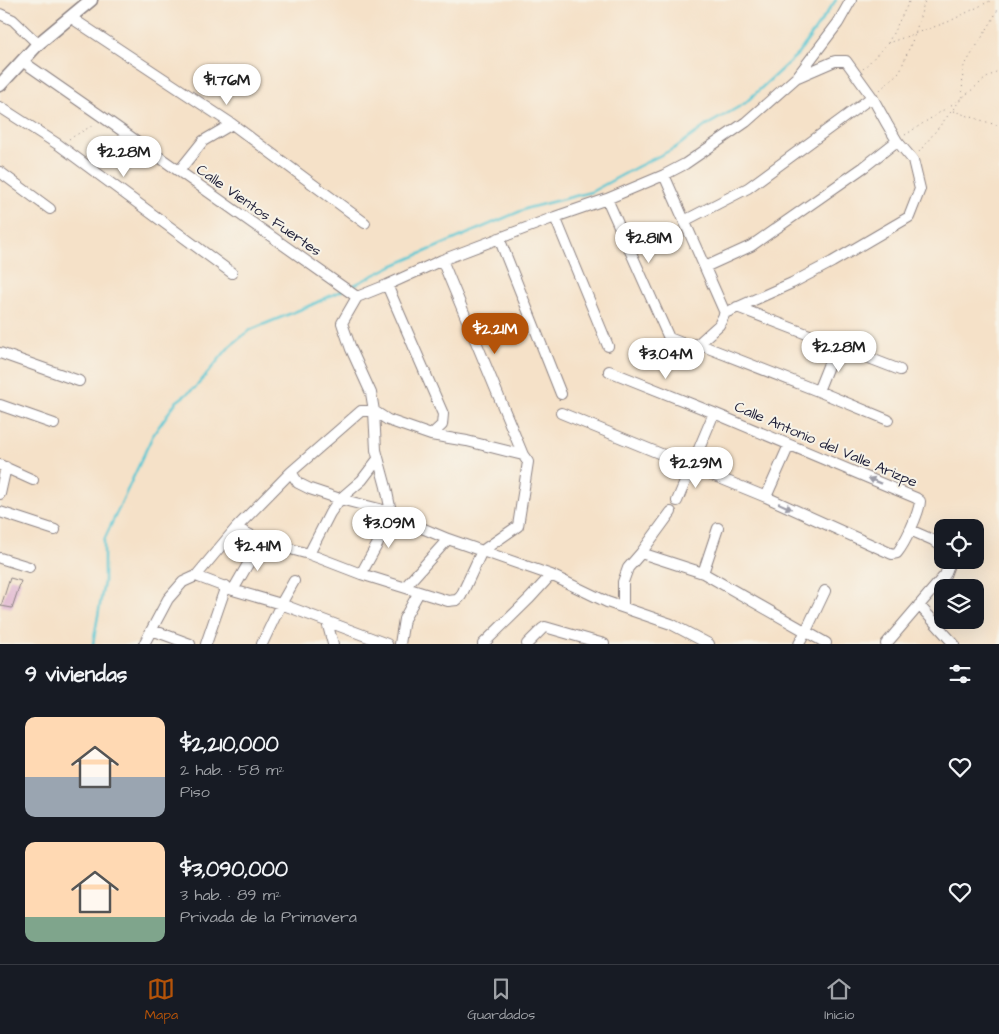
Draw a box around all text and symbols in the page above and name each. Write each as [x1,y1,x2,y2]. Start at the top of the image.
pin: $1.76M [186,64,268,106]
text: $1.76M [204,69,250,91]
pin: $2.28M [83,136,165,178]
text: $2.28M [97,141,151,163]
street label: Calle Vientos Fuertes [192,159,326,262]
pin: $2.81M [608,222,690,264]
text: $2.81M [626,227,672,249]
pin: $2.21M [454,312,536,355]
text: $2.21M [473,318,517,340]
pin: $2.28M [798,330,880,373]
text: $2.28M [812,336,866,358]
pin: $3.04M [625,338,707,380]
text: $3.04M [639,343,693,365]
street label: Calle Antonio del Valle Arizpe [731,396,921,493]
pin: $2.29M [655,446,737,489]
text: $2.29M [670,452,722,474]
one-way arrow [868,477,883,485]
one-way arrow [778,502,792,510]
pin: $3.09M [348,506,430,549]
text: $3.09M [363,512,415,534]
map controls [934,519,984,629]
button: locate [934,519,984,569]
pin: $2.41M [217,530,299,572]
text: $2.41M [235,535,281,557]
button: layers [934,579,984,629]
text: 9 viviendas [25,660,127,689]
icon: filters [946,660,974,688]
text: $2,210,000 [180,730,279,759]
icon: home [65,737,125,797]
icon: heart [946,753,974,781]
text: 2 hab. · 58 m² [180,759,284,781]
text: Piso [180,781,210,803]
text: $3,090,000 [180,855,288,884]
icon: home [65,862,125,922]
icon: heart [946,878,974,906]
text: 3 hab. · 89 m² [180,884,281,906]
text: Privada de la Primavera [180,906,357,928]
tab: Mapa [145,975,178,1025]
tab: Guardados [467,975,535,1025]
tab: Inicio [824,975,854,1025]

